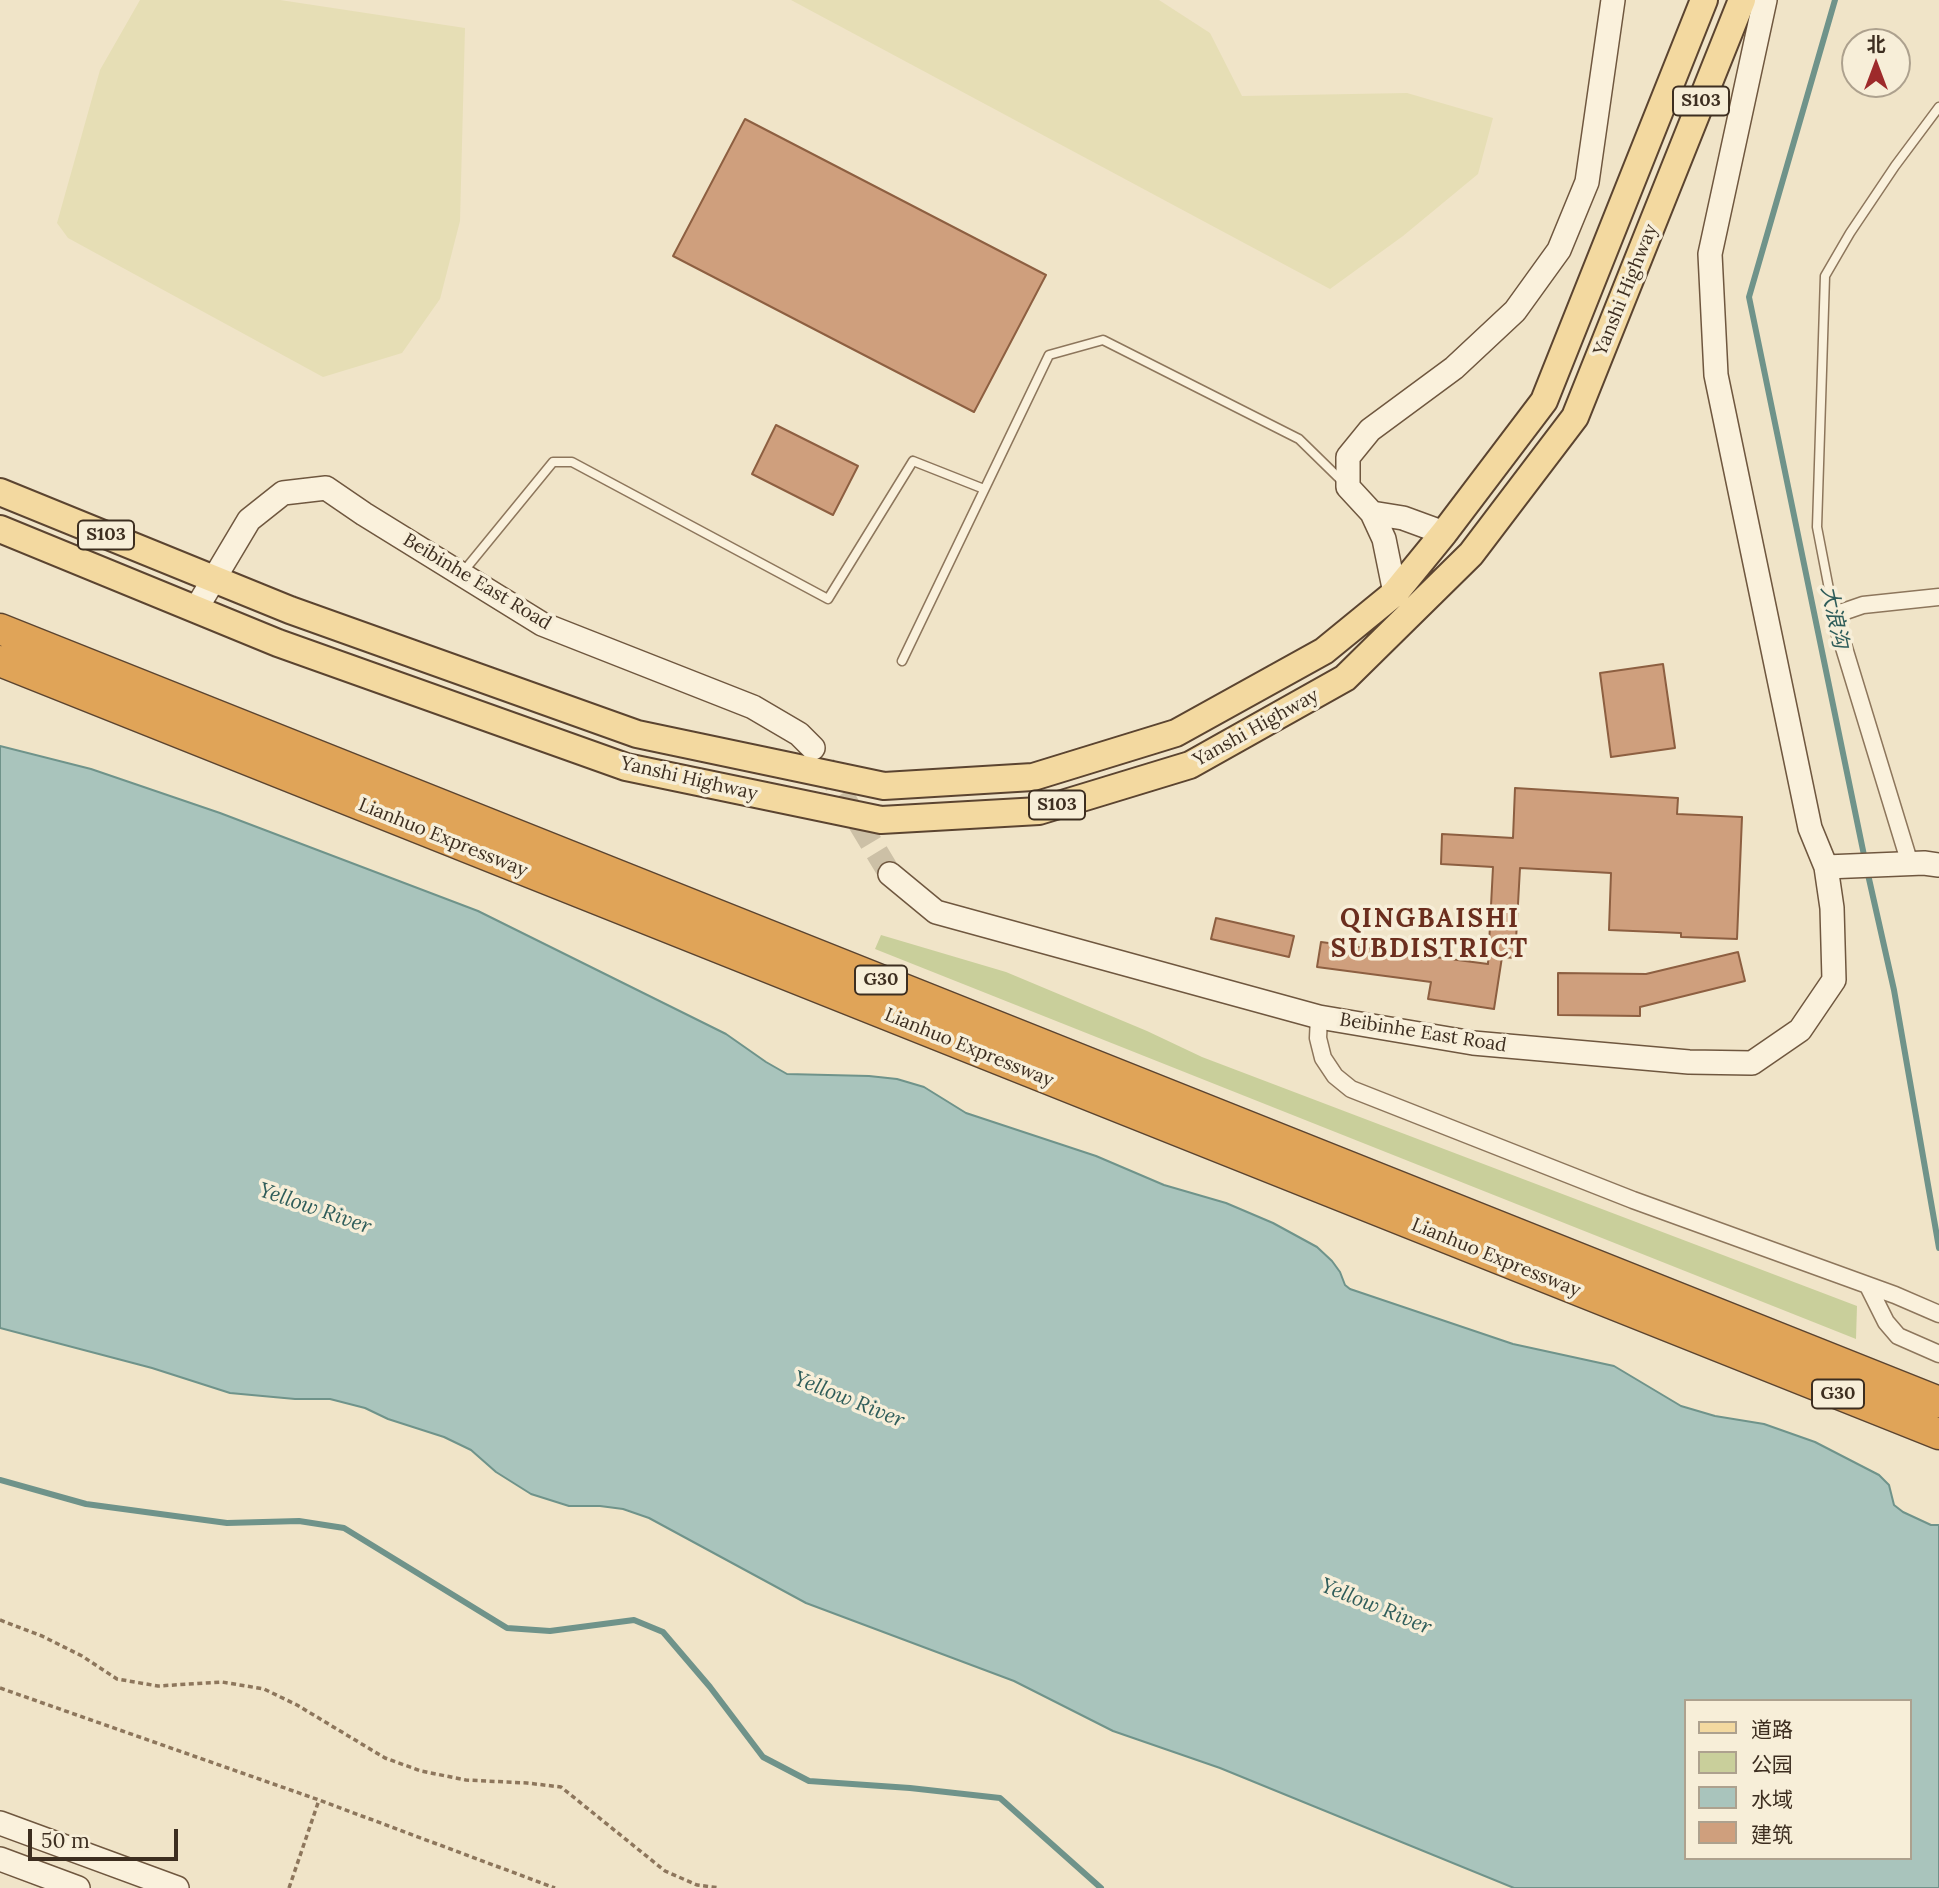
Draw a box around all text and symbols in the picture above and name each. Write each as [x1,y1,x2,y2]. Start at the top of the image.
north arrow [1841,28,1911,98]
text: 北 [1866,32,1886,56]
road number: S103 [1673,86,1729,116]
street label: Yanshi Highway [1589,221,1663,359]
road number: S103 [78,520,134,550]
street label: Beibinhe East Road [399,529,555,635]
water label: 大浪沟 [1815,584,1853,650]
street label: Yanshi Highway [1189,684,1323,772]
street label: Yanshi Highway [618,752,760,806]
road number: S103 [1029,790,1085,820]
street label: Lianhuo Expressway [355,794,531,882]
district label: QINGBAISHI SUBDISTRICT [1332,904,1528,965]
road number: G30 [855,965,907,995]
street label: Lianhuo Expressway [881,1004,1057,1092]
street label: Beibinhe East Road [1338,1009,1508,1057]
water label: Yellow River [255,1178,375,1240]
street label: Lianhuo Expressway [1408,1214,1584,1302]
water label: Yellow River [790,1366,908,1434]
road number: G30 [1812,1380,1864,1408]
water label: Yellow River [1317,1573,1435,1641]
legend [1684,1699,1911,1860]
text: 道路 [1751,1716,1793,1743]
text: 公园 [1751,1751,1793,1778]
text: 水域 [1751,1786,1793,1813]
scale bar [32,1814,182,1858]
text: 建筑 [1751,1821,1793,1848]
text: 50 m [41,1827,90,1854]

